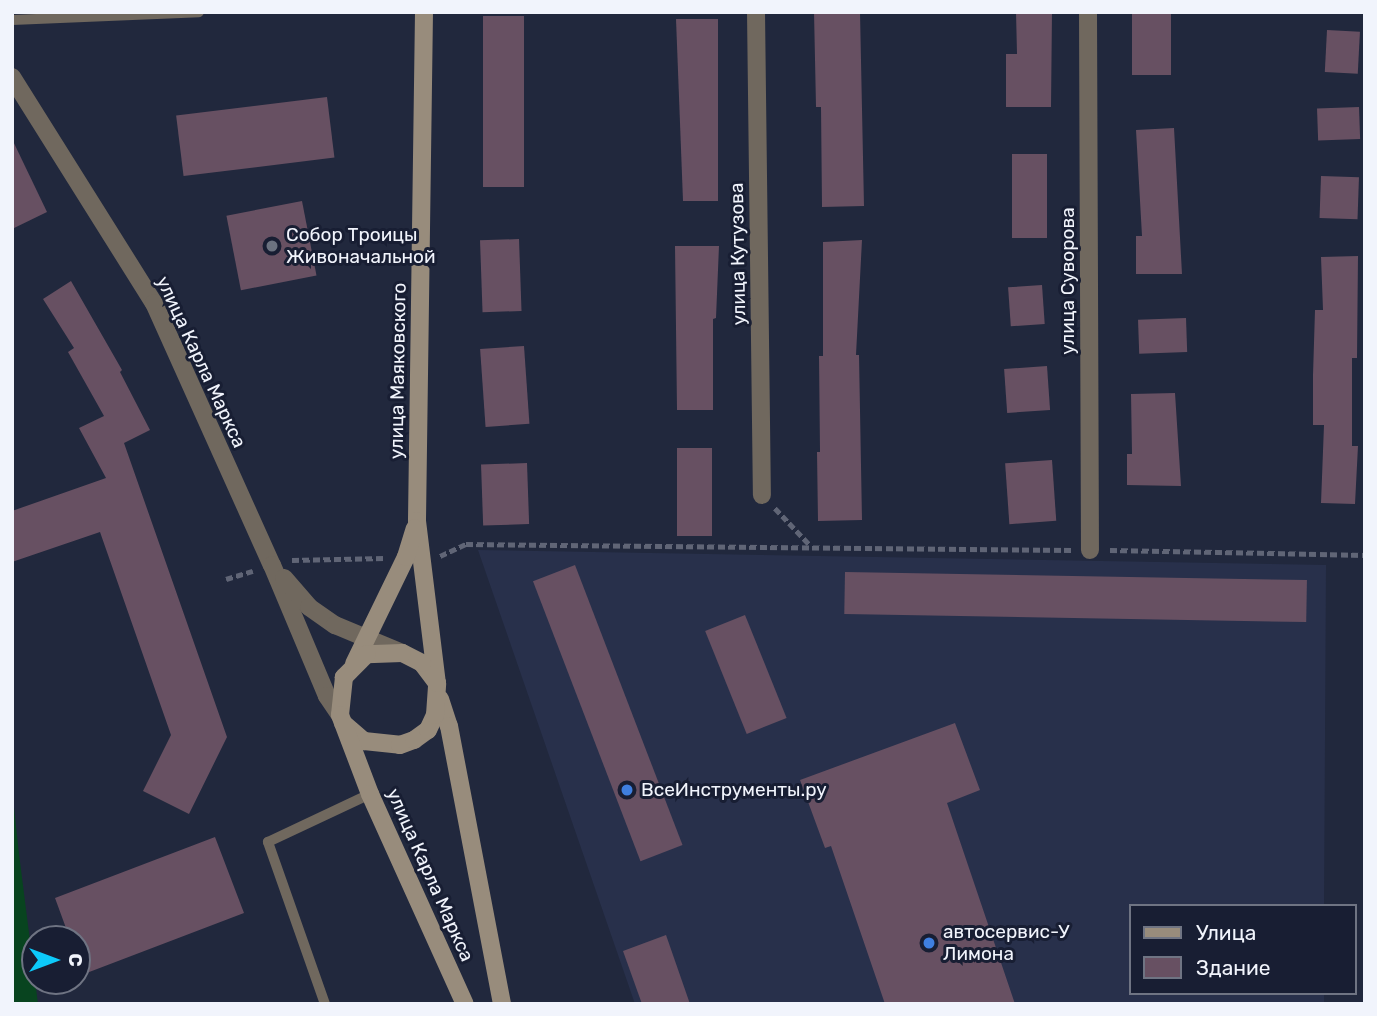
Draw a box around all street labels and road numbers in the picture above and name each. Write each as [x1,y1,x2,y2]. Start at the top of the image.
street label: улица Кутузова [725,182,751,326]
street label: улица Суворова [1057,207,1079,355]
street label: улица Карла Маркса [151,272,251,452]
street label: улица Маяковского [385,283,411,459]
street label: улица Карла Маркса [382,785,478,965]

